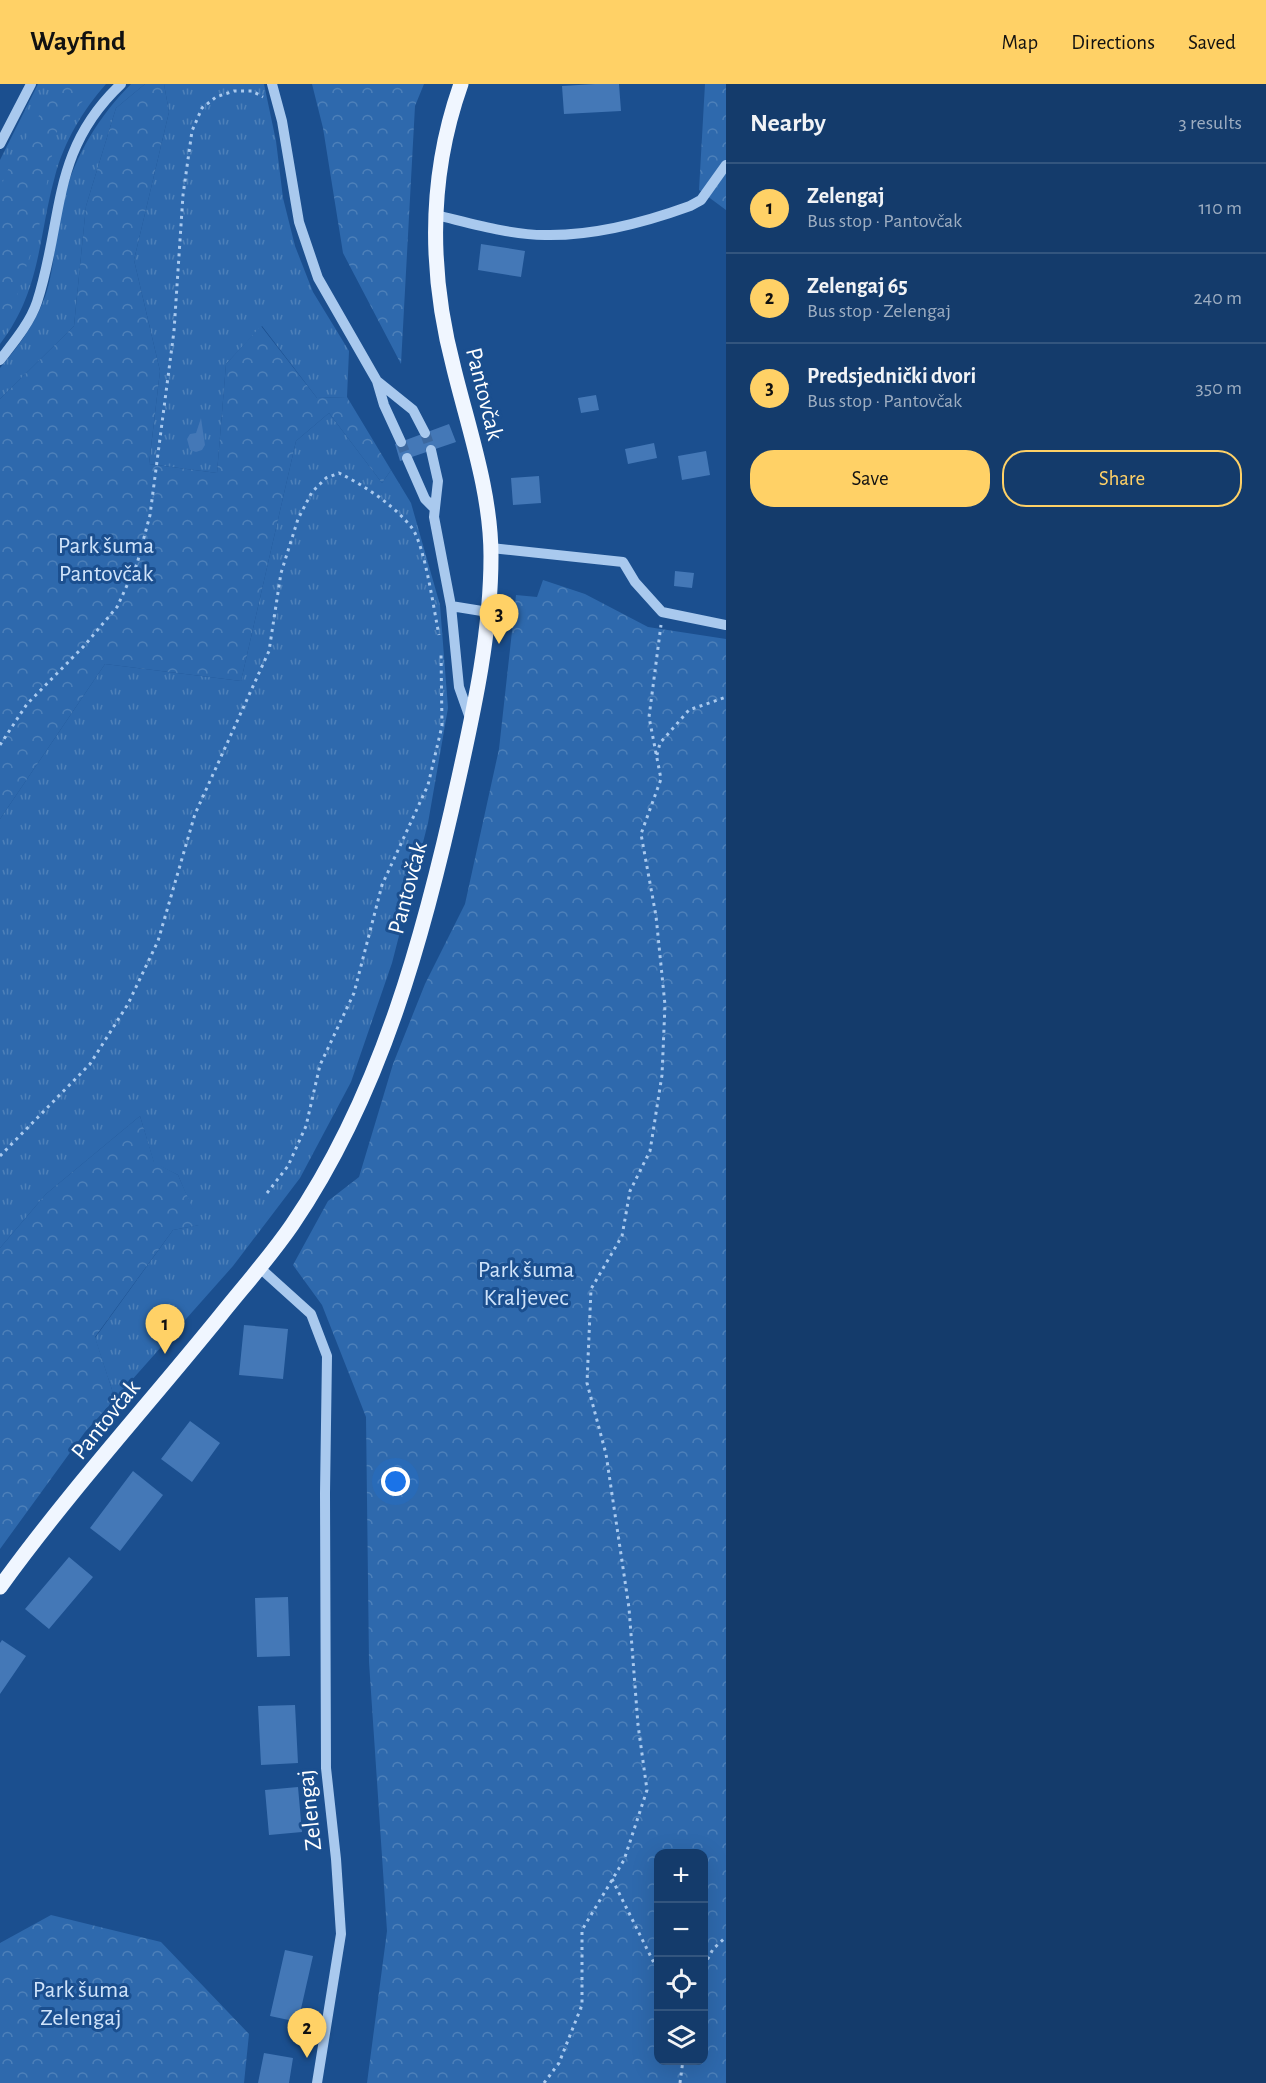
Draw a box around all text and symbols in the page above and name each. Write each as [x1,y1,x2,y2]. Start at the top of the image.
text: Wayfind [30,28,126,56]
text: Map [1002,32,1038,53]
text: Directions [1071,32,1155,53]
text: Saved [1188,32,1236,53]
text: Nearby [750,110,826,136]
text: 3 results [1178,113,1242,133]
text: Zelengaj [807,185,884,207]
text: 1 [766,198,773,218]
text: 110 m [1198,198,1242,218]
text: Bus stop · Pantovčak [807,211,962,231]
text: Zelengaj 65 [807,275,908,297]
text: 2 [765,288,774,308]
text: 240 m [1193,288,1242,308]
text: Bus stop · Zelengaj [807,301,951,321]
street label: Pantovčak [461,345,507,443]
text: Predsjednički dvori [807,365,976,387]
text: 3 [765,378,774,398]
text: 350 m [1196,378,1242,398]
text: Bus stop · Pantovčak [807,391,962,411]
button: Save [750,450,990,507]
button: Share [1002,450,1242,507]
park label: Park šuma Pantovčak [58,534,154,586]
pin: 3 [480,594,518,644]
street label: Pantovčak [384,839,432,937]
park label: Park šuma Kraljevec [478,1258,574,1310]
pin: 1 [146,1304,184,1354]
street label: Pantovčak [67,1376,145,1464]
your location [381,1467,410,1496]
street label: Zelengaj [294,1768,326,1852]
map controls [654,1849,708,2065]
button: + [654,1849,708,1903]
button: − [654,1903,708,1957]
button: locate [654,1957,708,2011]
park label: Park šuma Zelengaj [33,1978,129,2030]
pin: 2 [288,2008,326,2058]
button: layers [654,2011,708,2065]

